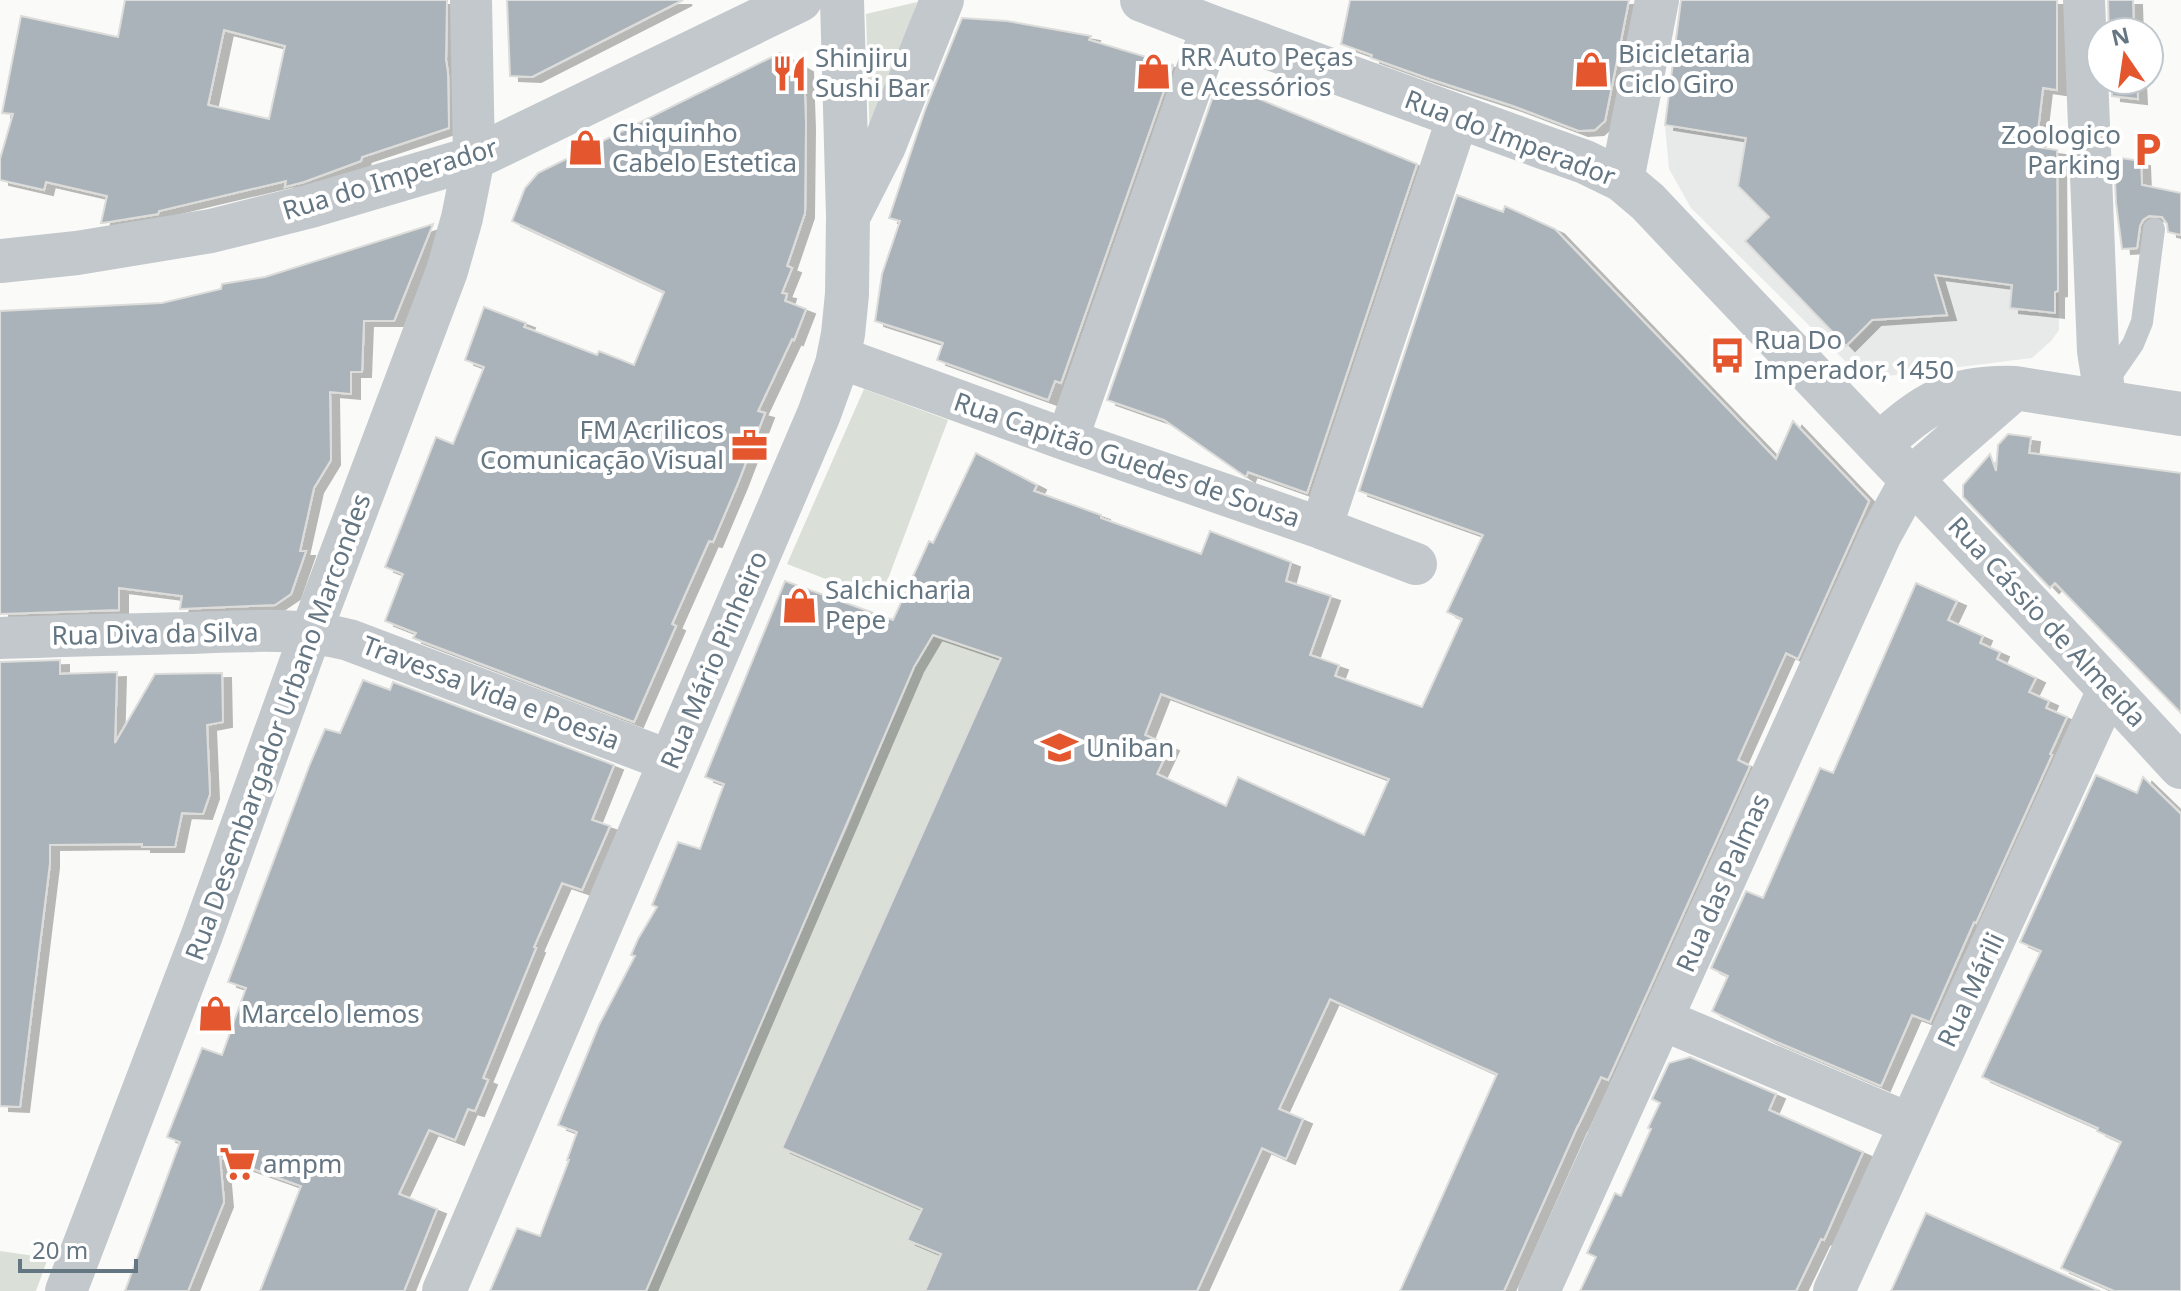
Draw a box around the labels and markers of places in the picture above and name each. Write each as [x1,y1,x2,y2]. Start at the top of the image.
place label: Bicicletaria Ciclo Giro [1618,35,1751,101]
place label: RR Auto Peças e Acessórios [1180,38,1354,104]
place label: Shinjiru Sushi Bar [815,39,930,105]
shop icon: Bicicletaria Ciclo Giro [1573,50,1611,88]
shop icon: RR Auto Peças e Acessórios [1135,53,1173,91]
restaurant icon: Shinjiru Sushi Bar [770,54,808,92]
place label: Chiquinho Cabelo Estetica [612,114,797,180]
place label: Zoologico Parking [2001,116,2121,182]
shop icon: Chiquinho Cabelo Estetica [567,129,605,167]
parking icon: Zoologico Parking [2128,131,2166,169]
place label: Rua Do Imperador, 1450 [1754,321,1954,387]
bus stop icon: Rua Do Imperador, 1450 [1709,336,1747,374]
place label: FM Acrilicos Comunicação Visual [480,411,724,477]
office icon: FM Acrilicos Comunicação Visual [731,426,769,464]
place label: Salchicharia Pepe [825,571,971,637]
shop icon: Salchicharia Pepe [780,586,818,624]
school or university icon: Uniban [1041,729,1079,767]
place label: Uniban [1086,729,1174,765]
shop icon: Marcelo lemos [196,995,234,1033]
place label: Marcelo lemos [241,995,420,1031]
supermarket icon: ampm [218,1145,256,1183]
place label: ampm [263,1145,342,1181]

